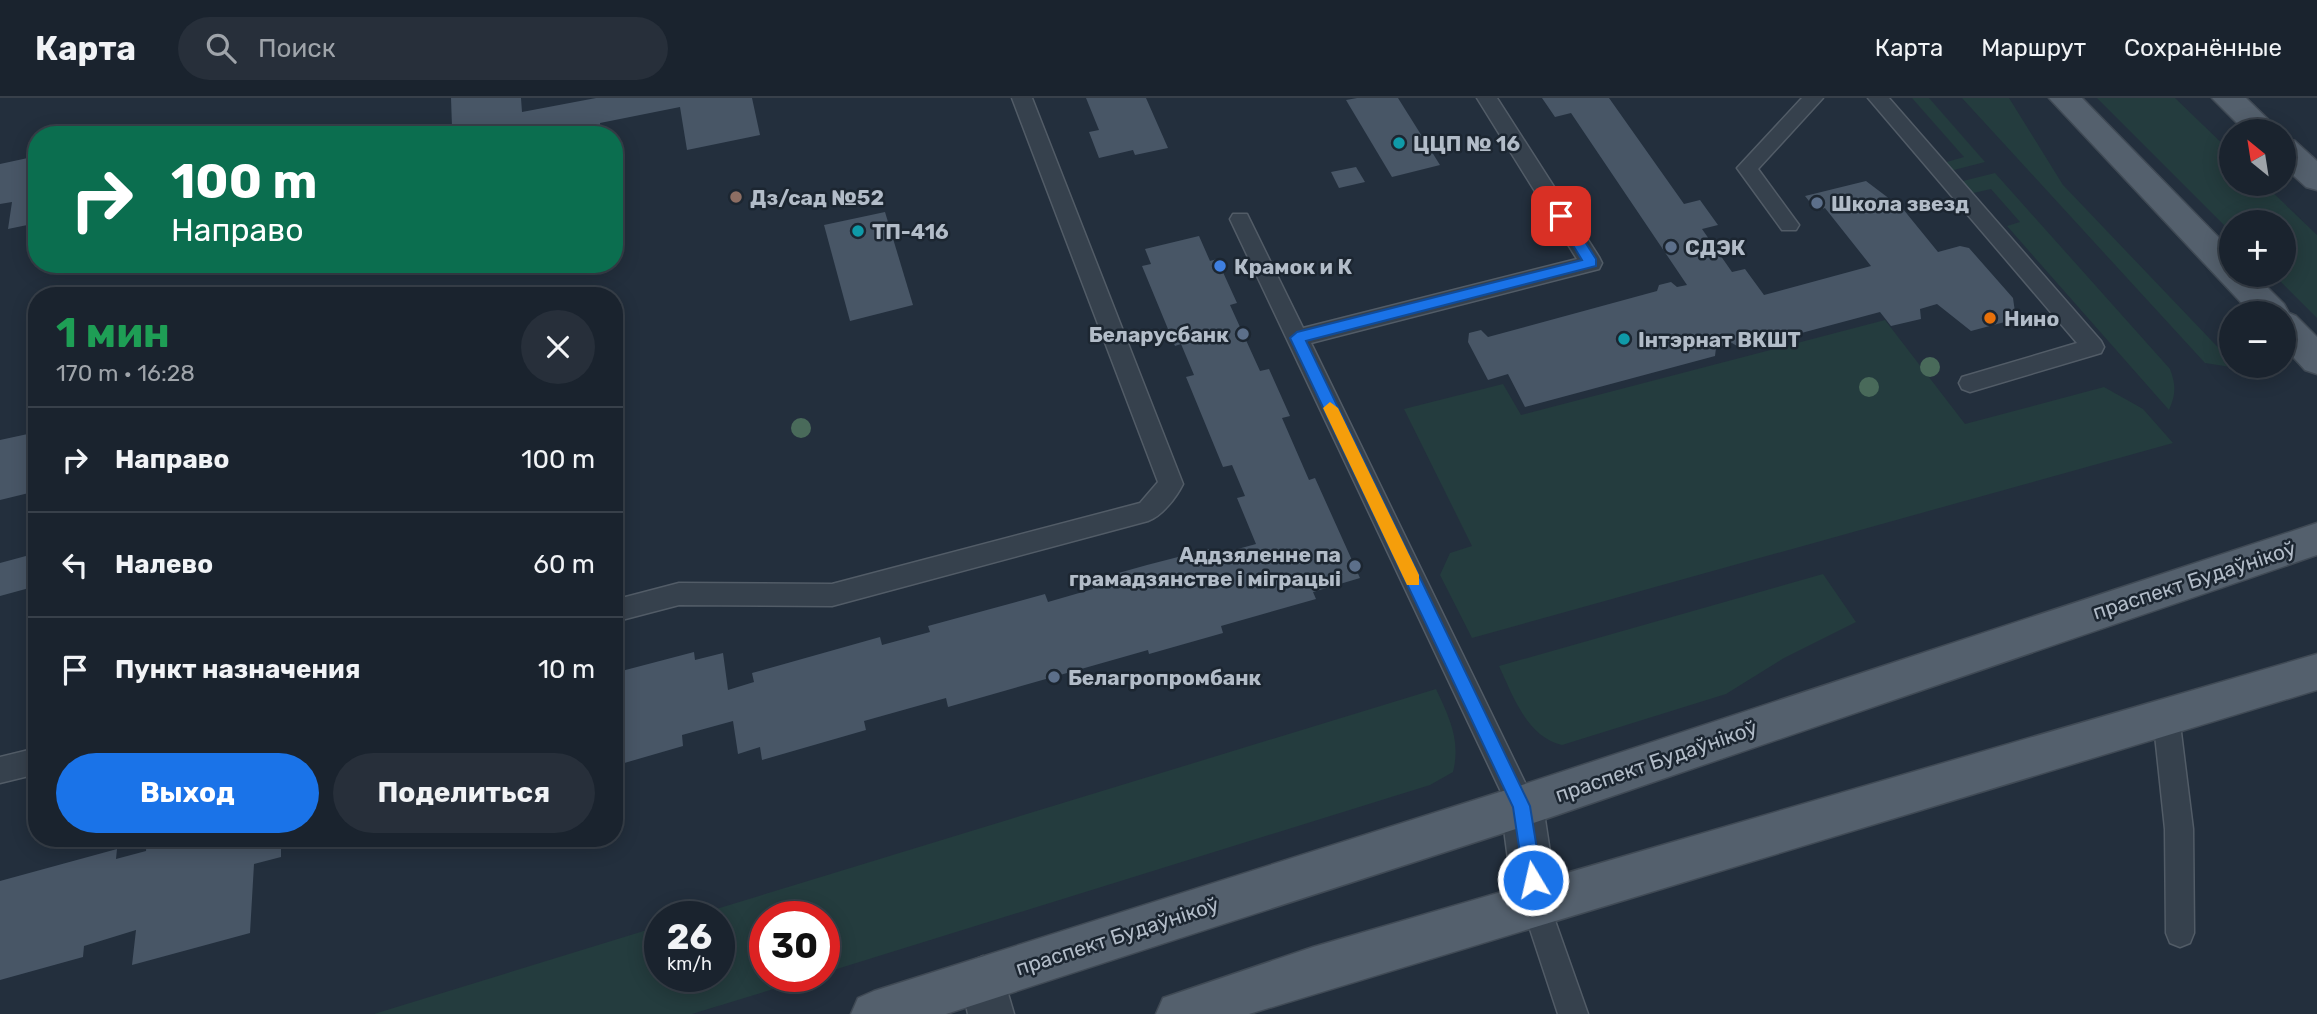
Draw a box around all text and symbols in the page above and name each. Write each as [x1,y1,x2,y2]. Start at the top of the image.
search box [178,17,668,80]
text: Карта [35,29,136,68]
icon: search [202,29,240,67]
text: Поиск [258,33,336,64]
text: Карта [1875,34,1943,62]
text: Маршрут [1981,34,2086,62]
text: Сохранённые [2124,34,2282,62]
north arrow [2219,119,2296,196]
map controls [2219,119,2296,378]
place label: ЦЦП № 16 [1413,131,1520,156]
marker: ЦЦП № 16 [1391,135,1407,151]
text: 100 m [171,152,317,210]
icon: right [56,154,147,245]
place label: Дз/сад №52 [750,185,884,210]
pin [1531,186,1591,246]
marker: Дз/сад №52 [728,189,744,205]
place label: Школа звезд [1831,191,1969,216]
marker: Школа звезд [1809,195,1825,211]
icon: arrive [1542,197,1580,235]
button: + [2219,210,2296,287]
text: Направо [171,211,304,249]
place label: ТП-416 [872,219,949,244]
marker: ТП-416 [850,223,866,239]
place label: СДЭК [1685,235,1746,260]
marker: СДЭК [1663,239,1679,255]
place label: Крамок и К [1234,254,1352,279]
marker: Крамок и К [1212,258,1228,274]
button: − [2219,301,2296,378]
place label: Нино [2004,306,2059,331]
text: 1 мин [56,308,170,358]
button: close [521,310,595,384]
marker: Нино [1982,310,1998,326]
place label: Беларусбанк [1089,322,1229,347]
marker: Беларусбанк [1235,326,1251,342]
place label: Інтэрнат ВКШТ [1638,327,1801,352]
marker: Інтэрнат ВКШТ [1616,331,1632,347]
text: 170 m · 16:28 [56,359,195,387]
icon: right [56,441,94,479]
text: Направо [115,444,229,475]
text: 100 m [521,444,595,475]
street label: праспект Будаўнікоў [2089,535,2299,625]
place label: Аддзяленне па грамадзянстве і міграцыі [1069,542,1341,591]
icon: left [56,546,94,584]
text: Налево [115,549,213,580]
text: 60 m [533,549,595,580]
marker: Аддзяленне па грамадзянстве і міграцыі [1347,558,1363,574]
icon: arrive [56,651,94,689]
text: Пункт назначения [115,654,360,685]
text: 10 m [538,654,595,685]
place label: Белагропромбанк [1068,665,1262,690]
marker: Белагропромбанк [1046,669,1062,685]
street label: праспект Будаўнікоў [1552,715,1760,807]
button: Выход [56,753,319,833]
button: Поделиться [333,753,595,833]
position arrow [1496,843,1570,917]
street label: праспект Будаўнікоў [1012,891,1222,981]
speed limit sign: 30 [749,901,840,992]
text: 26 [667,916,712,958]
text: km/h [667,953,712,975]

